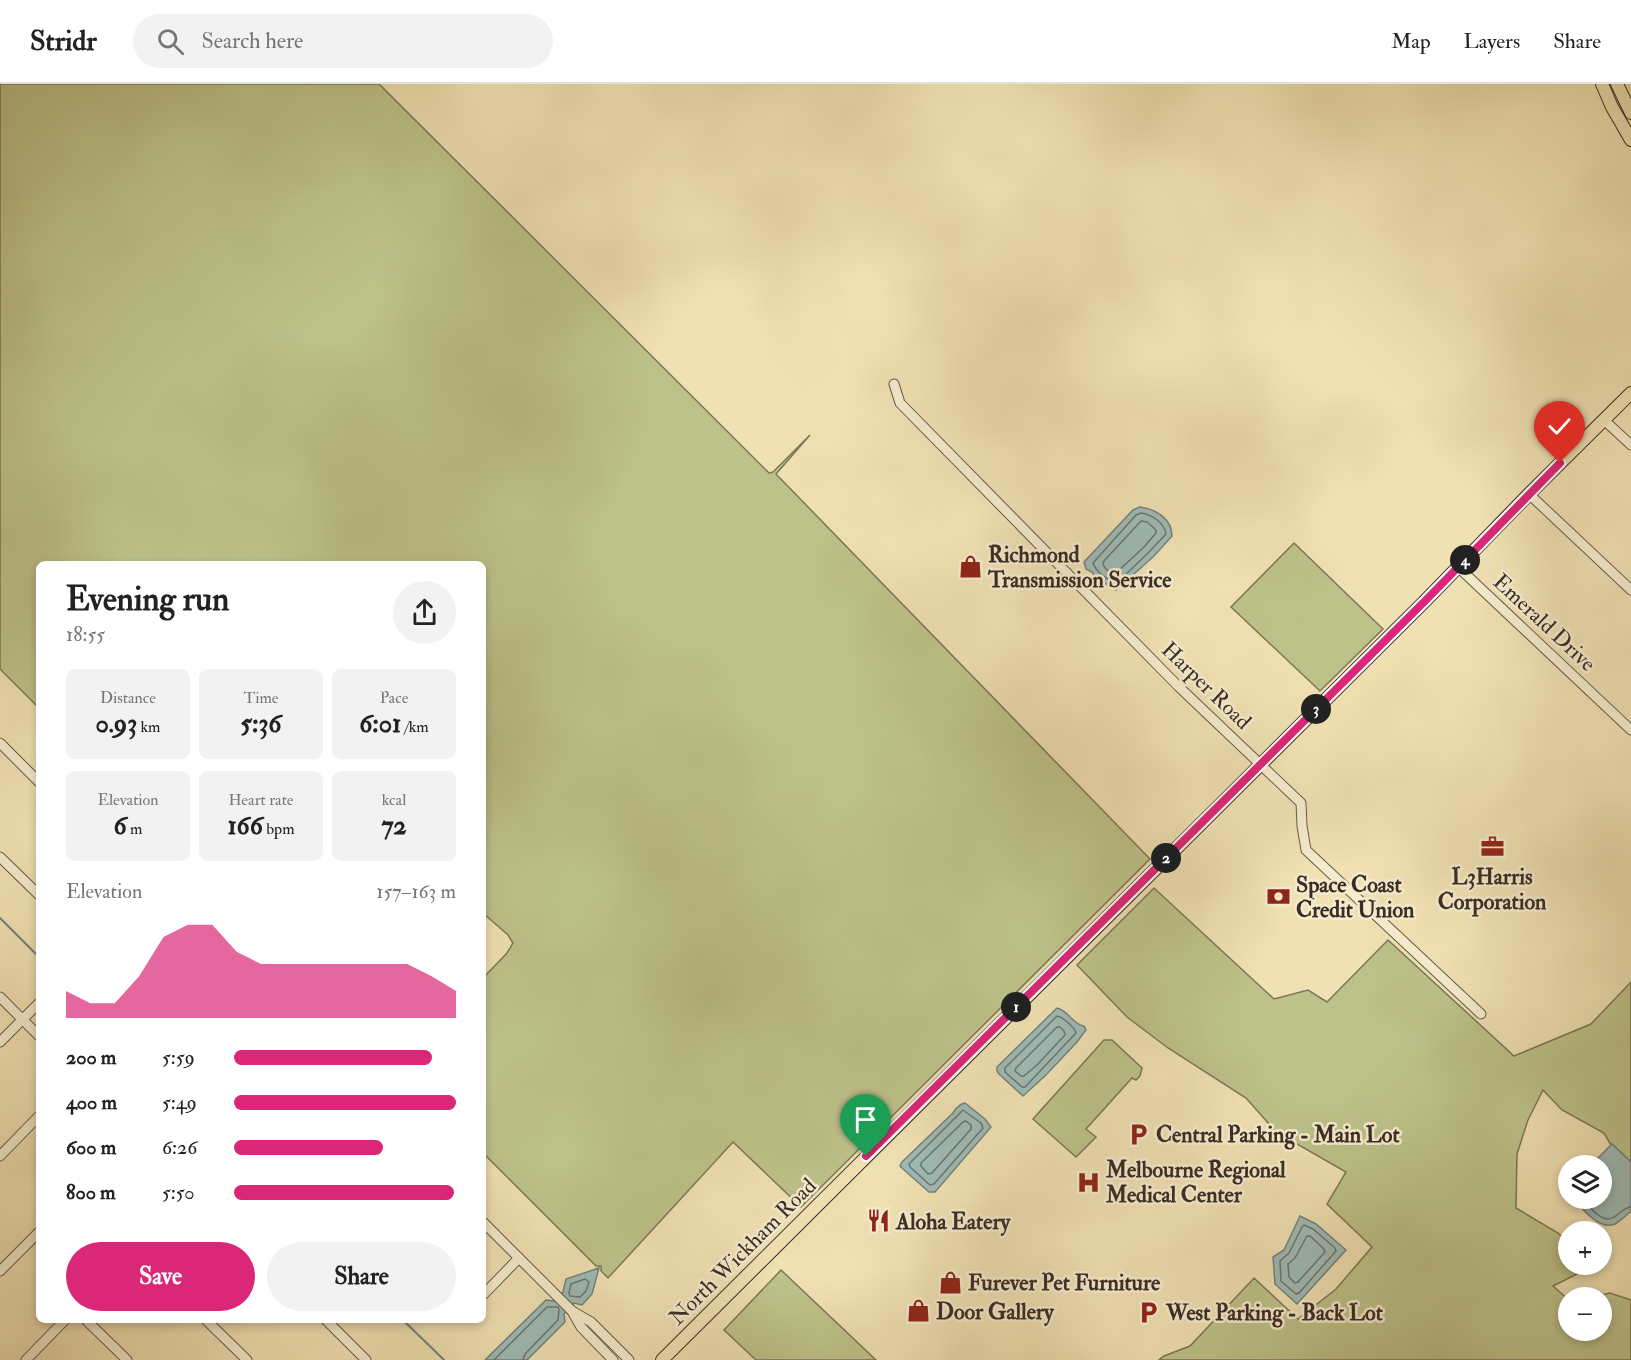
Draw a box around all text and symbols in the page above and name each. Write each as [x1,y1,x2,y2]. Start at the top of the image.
search box [133,14,553,68]
text: Stridr [30,24,97,59]
icon: search [154,25,187,58]
text: Search here [202,27,303,55]
text: Map [1391,28,1431,55]
text: Layers [1464,28,1520,55]
text: Share [1553,28,1601,55]
pin [1534,401,1585,463]
icon: check [1543,410,1576,443]
place label: Richmond Transmission Service [987,541,1172,594]
pin: 4 [1450,545,1480,575]
text: 4 [1461,550,1469,570]
shop icon: Richmond Transmission Service [957,554,983,580]
street label: Emerald Drive [1487,568,1602,678]
text: Evening run [66,579,229,620]
button: share [393,581,456,644]
text: 18:55 [66,622,105,647]
street label: Harper Road [1155,636,1257,736]
text: Distance [100,688,156,708]
text: Time [244,688,278,708]
text: Pace [380,688,408,708]
pin: 3 [1301,694,1331,724]
text: 3 [1313,699,1319,719]
text: 0.93 [95,708,137,740]
text: 5:36 [241,708,281,740]
text: 6:01 [359,708,401,740]
text: km [137,717,161,737]
text: /km [401,717,429,737]
text: Elevation [98,790,158,810]
text: Heart rate [228,790,294,810]
text: kcal [382,790,406,810]
text: 6 [114,810,127,842]
text: 166 [227,810,263,842]
text: 72 [381,810,407,842]
text: m [127,819,142,839]
text: bpm [263,819,295,839]
office icon: L3Harris Corporation [1479,834,1505,860]
pin: 2 [1151,843,1181,873]
text: 2 [1162,848,1170,868]
place label: L3Harris Corporation [1438,863,1547,917]
place label: Space Coast Credit Union [1296,871,1415,924]
text: Elevation [66,879,142,904]
text: 157–163 m [376,879,456,904]
bank icon: Space Coast Credit Union [1265,884,1291,910]
pin: 1 [1001,992,1031,1022]
text: 1 [1013,997,1019,1017]
text: 200 m [66,1045,116,1070]
text: 5:59 [162,1045,195,1070]
text: 400 m [66,1090,117,1115]
text: 5:49 [162,1090,197,1115]
pin [840,1094,891,1156]
icon: arrive [849,1103,882,1136]
parking icon: Central Parking - Main Lot [1125,1121,1151,1147]
place label: Central Parking - Main Lot [1156,1121,1400,1150]
text: 600 m [66,1135,116,1160]
text: 6:26 [162,1135,197,1160]
map controls [1558,1155,1612,1341]
button: layers [1558,1155,1612,1209]
place label: Melbourne Regional Medical Center [1105,1156,1286,1209]
hospital icon: Melbourne Regional Medical Center [1075,1169,1101,1195]
street label: North Wickham Road [663,1172,822,1331]
text: 800 m [66,1180,116,1205]
text: 5:50 [162,1180,195,1205]
restaurant icon: Aloha Eatery [865,1208,891,1234]
place label: Aloha Eatery [895,1208,1012,1237]
button: + [1558,1221,1612,1275]
button: Save [66,1242,255,1311]
button: Share [267,1242,456,1311]
shop icon: Furever Pet Furniture [937,1269,963,1295]
place label: Furever Pet Furniture [968,1269,1161,1297]
button: − [1558,1287,1612,1341]
shop icon: Door Gallery [905,1298,931,1324]
place label: Door Gallery [936,1298,1055,1327]
parking icon: West Parking - Back Lot [1135,1299,1161,1325]
place label: West Parking - Back Lot [1165,1299,1384,1328]

